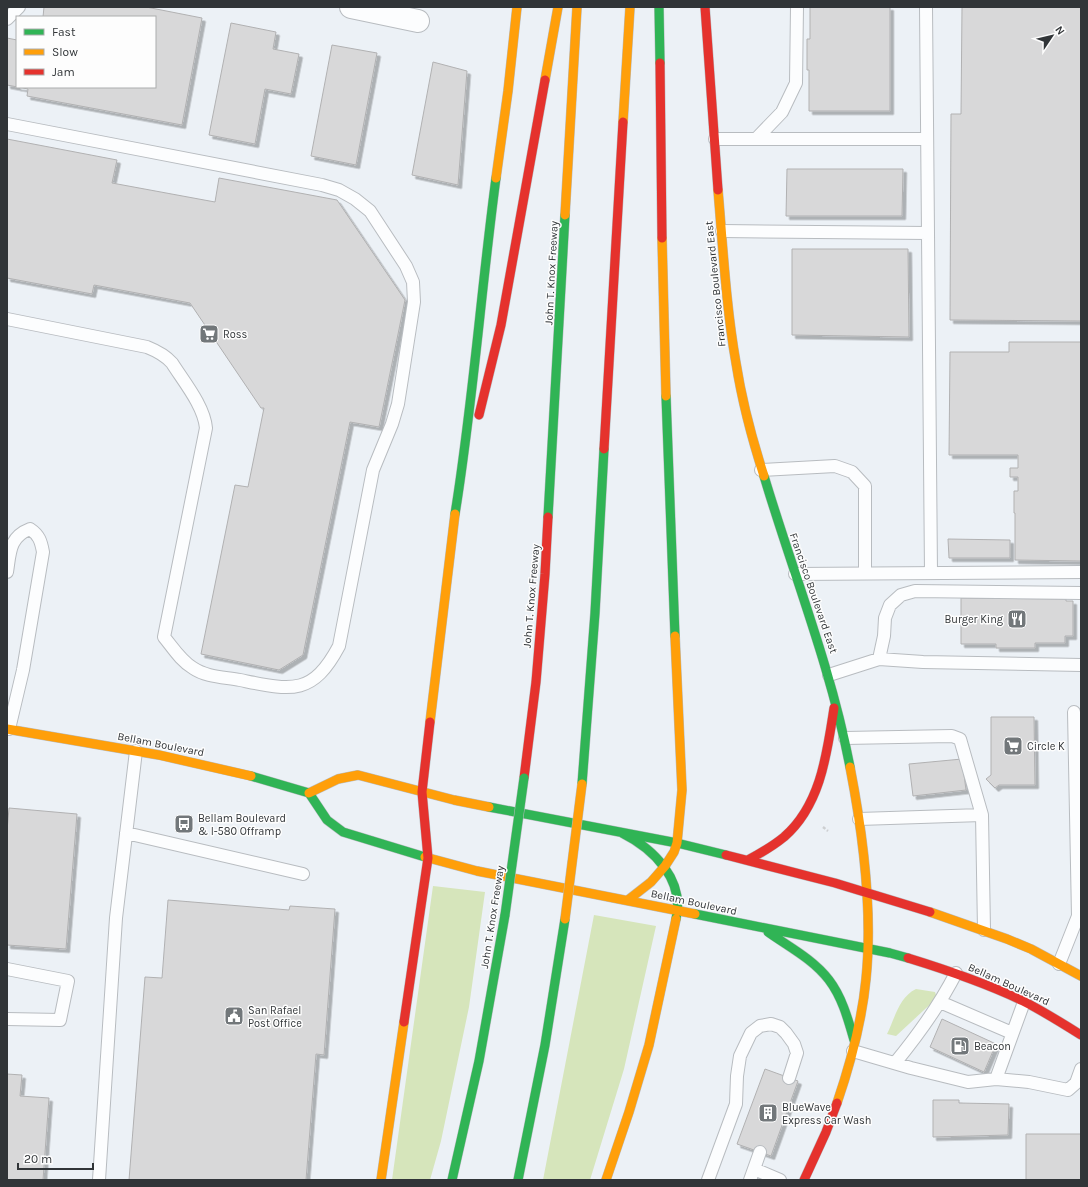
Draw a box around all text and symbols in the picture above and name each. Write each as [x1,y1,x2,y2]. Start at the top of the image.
legend [16,16,156,88]
north arrow [1032,16,1072,56]
text: N [1052,24,1067,38]
text: Fast [52,25,76,39]
text: Slow [52,45,78,59]
text: Jam [52,65,75,79]
street label: Francisco Boulevard East [702,220,729,348]
street label: John T. Knox Freeway [542,221,561,325]
supermarket icon: Ross [198,323,220,345]
place label: Ross [223,328,248,341]
street label: Francisco Boulevard East [787,531,840,655]
street label: John T. Knox Freeway [520,544,543,649]
restaurant icon: Burger King [1006,608,1028,630]
place label: Burger King [944,613,1004,626]
street label: Bellam Boulevard [117,730,205,759]
supermarket icon: Circle K [1002,735,1024,757]
place label: Circle K [1027,740,1065,753]
place label: Bellam Boulevard & I-580 Offramp [198,812,286,838]
bus stop icon: Bellam Boulevard & I-580 Offramp [173,813,195,835]
street label: John T. Knox Freeway [478,865,507,970]
street label: Bellam Boulevard [650,887,738,918]
street label: Bellam Boulevard [966,961,1052,1008]
place label: San Rafael Post Office [248,1004,302,1030]
public building icon: San Rafael Post Office [223,1005,245,1027]
fuel station icon: Beacon [949,1035,971,1057]
place label: Beacon [974,1040,1011,1053]
place label: BlueWave Express Car Wash [782,1101,871,1127]
building icon: BlueWave Express Car Wash [757,1102,779,1124]
scale bar [18,1145,93,1171]
text: 20 m [24,1152,52,1166]

